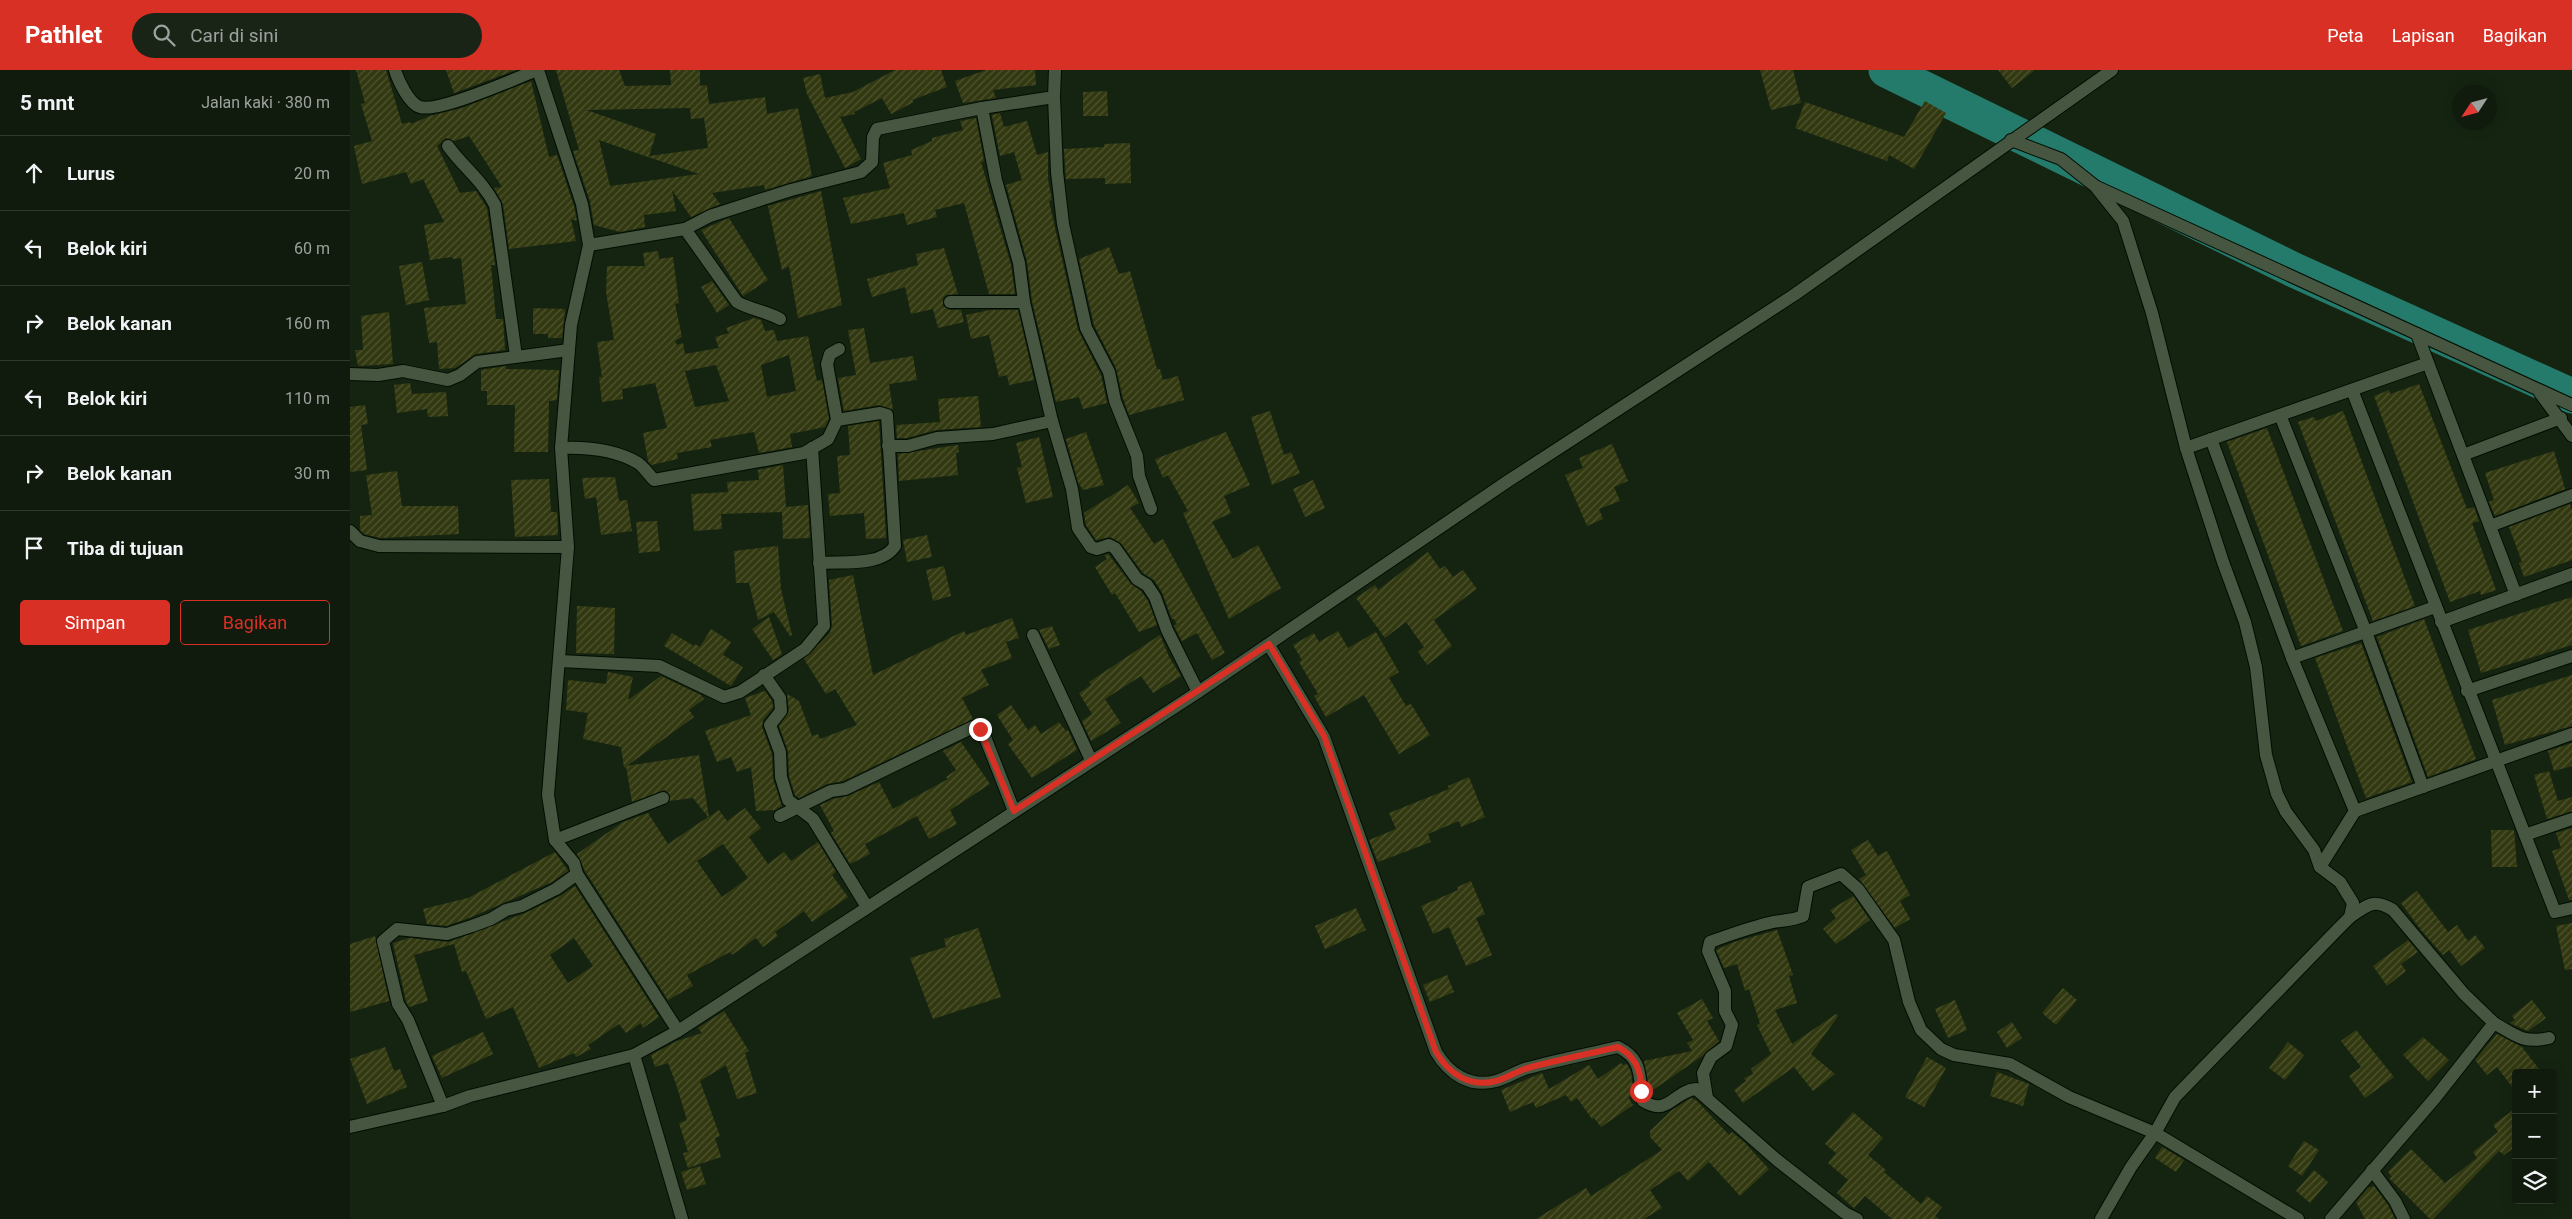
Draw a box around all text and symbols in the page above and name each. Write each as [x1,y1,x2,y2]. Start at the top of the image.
search box [132,13,482,58]
text: Pathlet [25,21,102,49]
icon: search [150,21,178,49]
text: Cari di sini [190,24,278,47]
text: Peta [2327,25,2364,46]
text: Lapisan [2392,25,2455,46]
text: Bagikan [2483,25,2547,46]
north arrow [2452,85,2497,130]
text: 5 mnt [20,91,74,115]
text: Jalan kaki · 380 m [201,93,330,112]
icon: ahead [20,159,48,187]
text: Lurus [67,162,115,185]
text: 20 m [294,164,330,183]
icon: left [20,234,48,262]
text: Belok kiri [67,237,147,260]
text: 60 m [294,239,330,258]
icon: right [20,309,48,337]
text: Belok kanan [67,312,172,335]
text: 160 m [285,314,330,333]
icon: left [20,384,48,412]
text: Belok kiri [67,387,147,410]
text: 110 m [285,389,330,408]
icon: right [20,459,48,487]
text: Belok kanan [67,462,172,485]
text: 30 m [294,464,330,483]
icon: arrive [20,534,48,562]
text: Tiba di tujuan [67,537,183,560]
button: Simpan [20,600,170,645]
button: Bagikan [180,600,330,645]
route end [969,718,992,741]
map controls [2512,1069,2557,1204]
button: + [2512,1069,2557,1114]
route start [1630,1080,1653,1103]
button: − [2512,1114,2557,1159]
button: layers [2512,1159,2557,1204]

